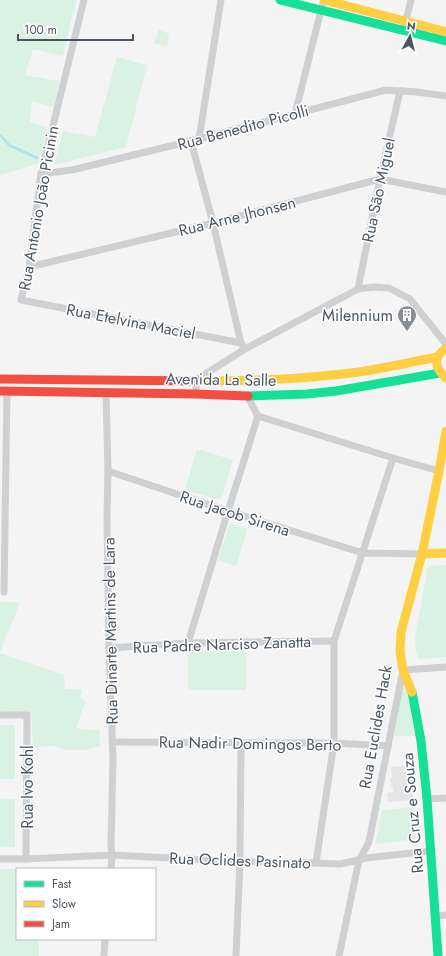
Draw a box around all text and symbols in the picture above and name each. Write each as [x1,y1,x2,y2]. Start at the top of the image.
scale bar [18,16,133,42]
north arrow [390,16,430,56]
text: N [406,18,417,35]
text: 100 m [24,21,57,39]
street label: Rua Benedito Picolli [175,99,311,156]
street label: Rua Antonio João Picinin [13,124,64,292]
street label: Rua São Miguel [356,136,401,245]
street label: Rua Arne Jhonsen [176,191,298,242]
street label: Rua Etelvina Maciel [64,298,197,345]
place label: Milennium [322,304,393,327]
building icon: Milennium [396,304,418,332]
street label: Avenida La Salle [165,367,277,392]
street label: Rua Jacob Sirena [177,485,293,542]
street label: Rua Dinarte Martins de Lara [97,537,124,725]
street label: Rua Padre Narciso Zanatta [133,630,312,659]
street label: Rua Euclides Hack [353,663,398,791]
street label: Rua Nadir Domingos Berto [159,730,342,757]
street label: Rua Ivo Kohl [16,745,39,829]
street label: Rua Cruz e Souza [396,752,429,874]
street label: Rua Oclides Pasinato [169,847,312,874]
legend [16,868,156,940]
text: Fast [52,875,71,893]
text: Slow [52,895,77,913]
text: Jam [50,915,70,933]

